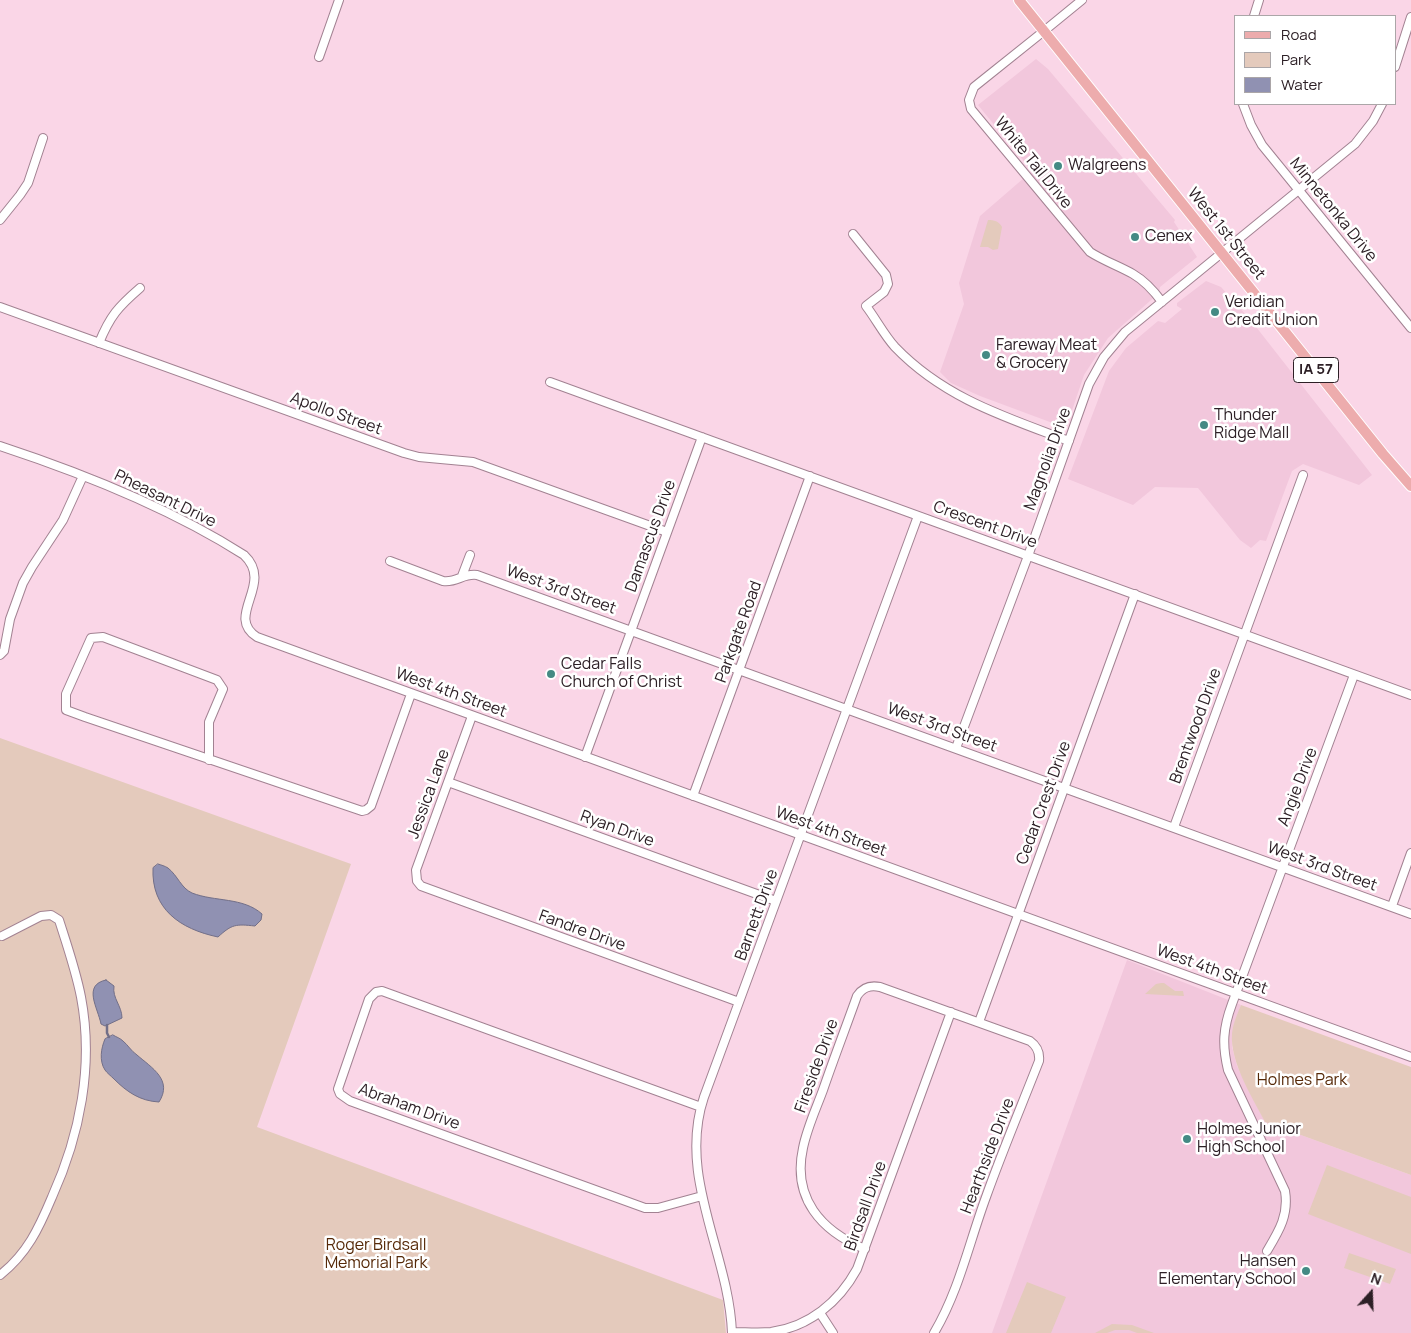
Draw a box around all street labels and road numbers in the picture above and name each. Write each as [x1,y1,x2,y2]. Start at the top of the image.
street label: White Tail Drive [990,113,1076,213]
street label: Minnetonka Drive [1285,154,1381,266]
street label: West 1st Street [1183,184,1269,284]
road number: IA 57 [1294,358,1338,382]
street label: Apollo Street [288,389,384,439]
street label: Magnolia Drive [1021,405,1075,513]
street label: Pheasant Drive [111,466,219,532]
street label: Damascus Drive [622,477,680,595]
street label: Crescent Drive [930,497,1040,553]
street label: West 3rd Street [503,561,619,619]
street label: Parkgate Road [712,579,766,685]
street label: West 4th Street [393,664,509,722]
street label: Brentwood Drive [1166,666,1226,786]
street label: West 3rd Street [884,699,1000,757]
street label: Cedar Crest Drive [1013,739,1075,867]
street label: Angie Drive [1274,745,1322,829]
street label: Jessica Lane [404,747,454,841]
street label: West 4th Street [773,803,889,861]
street label: Ryan Drive [577,807,657,851]
street label: West 3rd Street [1264,838,1380,896]
street label: Barnett Drive [732,867,782,963]
street label: Fandre Drive [536,906,628,956]
street label: West 4th Street [1154,941,1270,999]
street label: Fireside Drive [791,1017,843,1115]
street label: Abraham Drive [356,1080,462,1134]
street label: Hearthside Drive [957,1095,1019,1217]
street label: Birdsall Drive [841,1159,891,1253]

